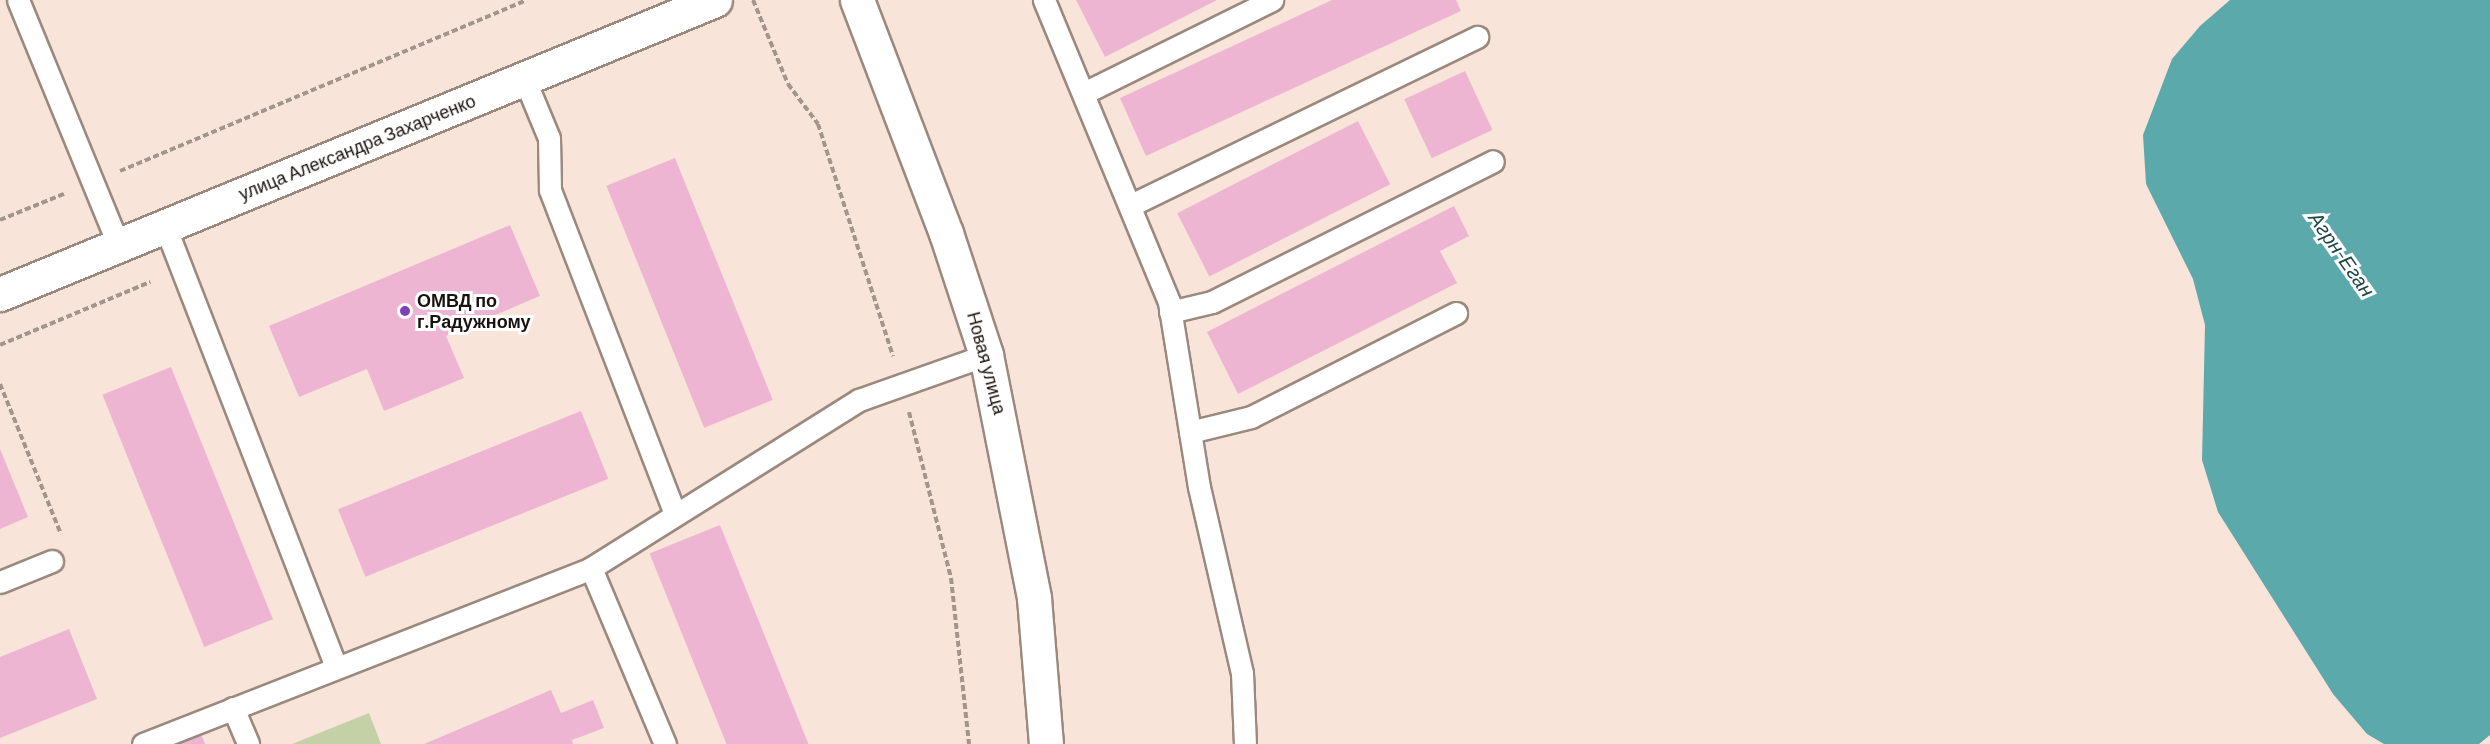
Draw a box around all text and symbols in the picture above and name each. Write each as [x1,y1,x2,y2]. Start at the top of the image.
street label: улица Александра Захарченко [235,90,479,204]
water label: Агрн-Еган [2304,207,2380,301]
place label: ОМВД по г.Радужному [417,290,530,332]
marker: ОМВД по г.Радужному [398,304,412,318]
street label: Новая улица [963,309,1011,417]

